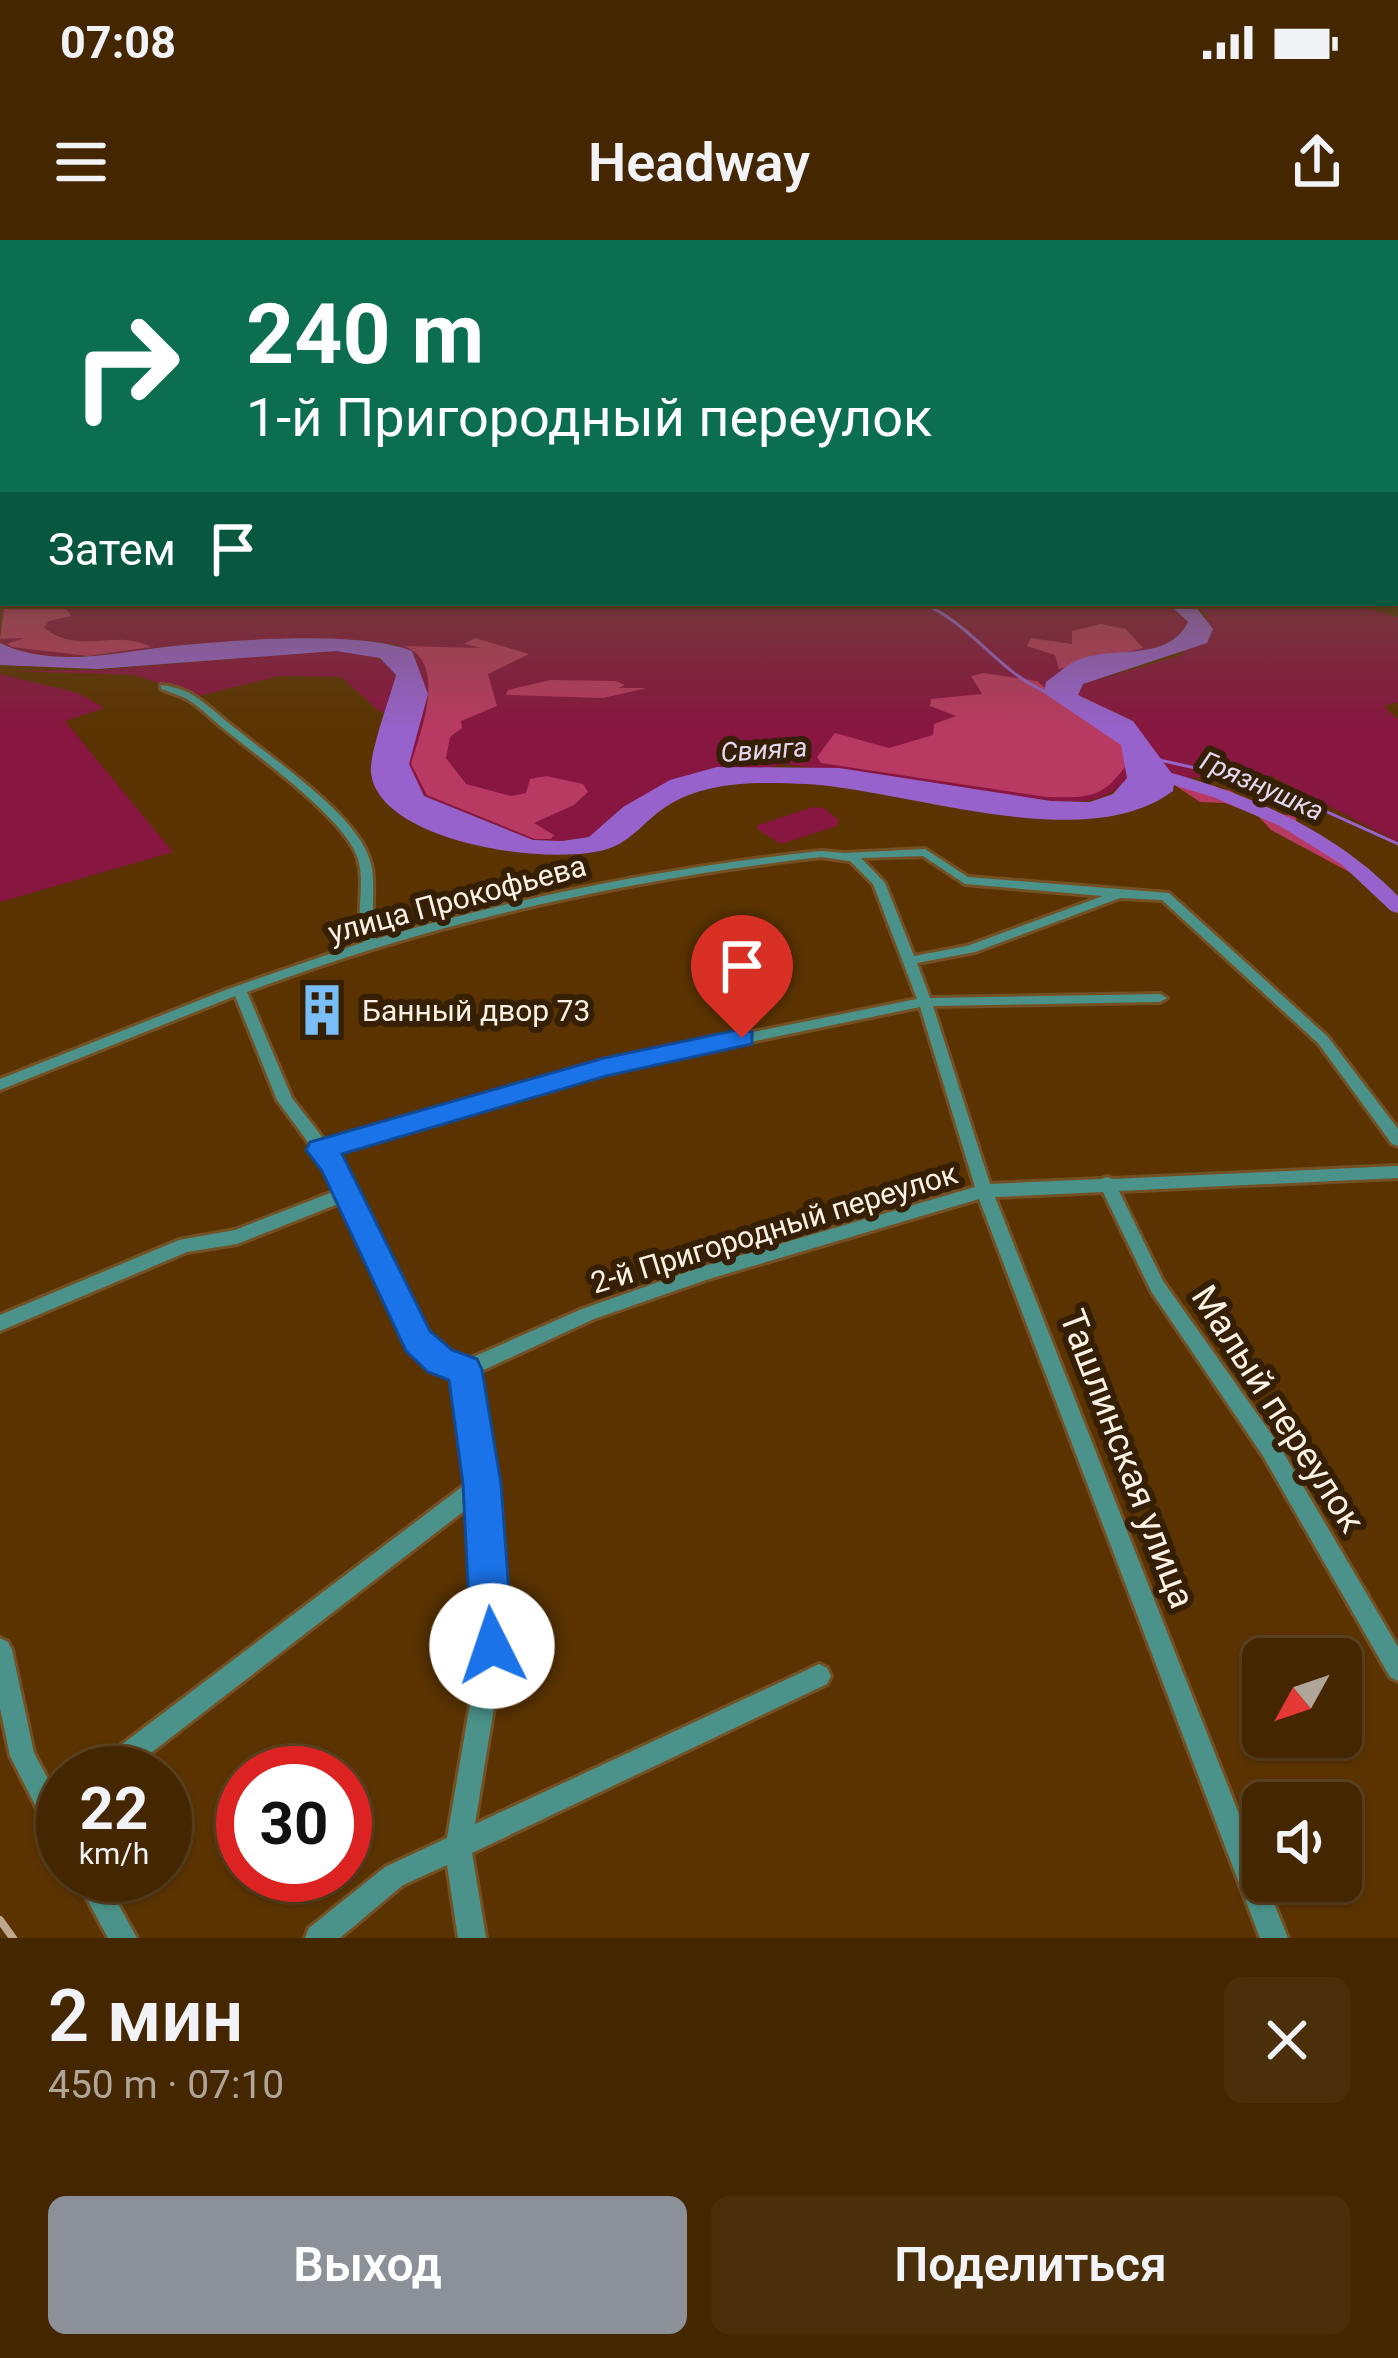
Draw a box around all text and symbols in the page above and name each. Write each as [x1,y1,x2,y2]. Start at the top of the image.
text: 07:08 [60,16,176,69]
icon: menu [48,129,114,195]
icon: share [1284,129,1350,195]
text: Headway [588,131,810,194]
text: 240 m [246,285,484,384]
icon: right [48,288,204,444]
text: 1-й Пригородный переулок [246,386,932,449]
icon: arrive [200,516,266,582]
text: Затем [48,523,176,576]
water label: Свияга [720,731,808,769]
water label: Грязнушка [1195,745,1329,827]
street label: улица Прокофьева [324,848,590,950]
pin [691,915,793,1038]
icon: arrive [709,933,775,999]
building icon: Банный двор 73 [293,981,351,1039]
place label: Банный двор 73 [362,993,590,1028]
street label: 2-й Пригородный переулок [587,1156,961,1300]
street label: Малый переулок [1183,1278,1374,1541]
street label: Ташлинская улица [1051,1304,1203,1614]
position arrow [429,1583,555,1709]
north arrow [1242,1638,1362,1758]
map controls [1242,1638,1362,1902]
speed limit sign: 30 [216,1746,372,1902]
text: 22 [80,1773,148,1844]
button: sound [1242,1782,1362,1902]
text: km/h [79,1836,149,1871]
text: 2 мин [48,1974,243,2059]
button: close [1224,1977,1350,2103]
text: 450 m · 07:10 [48,2062,284,2108]
button: Выход [48,2196,687,2334]
button: Поделиться [711,2196,1350,2334]

